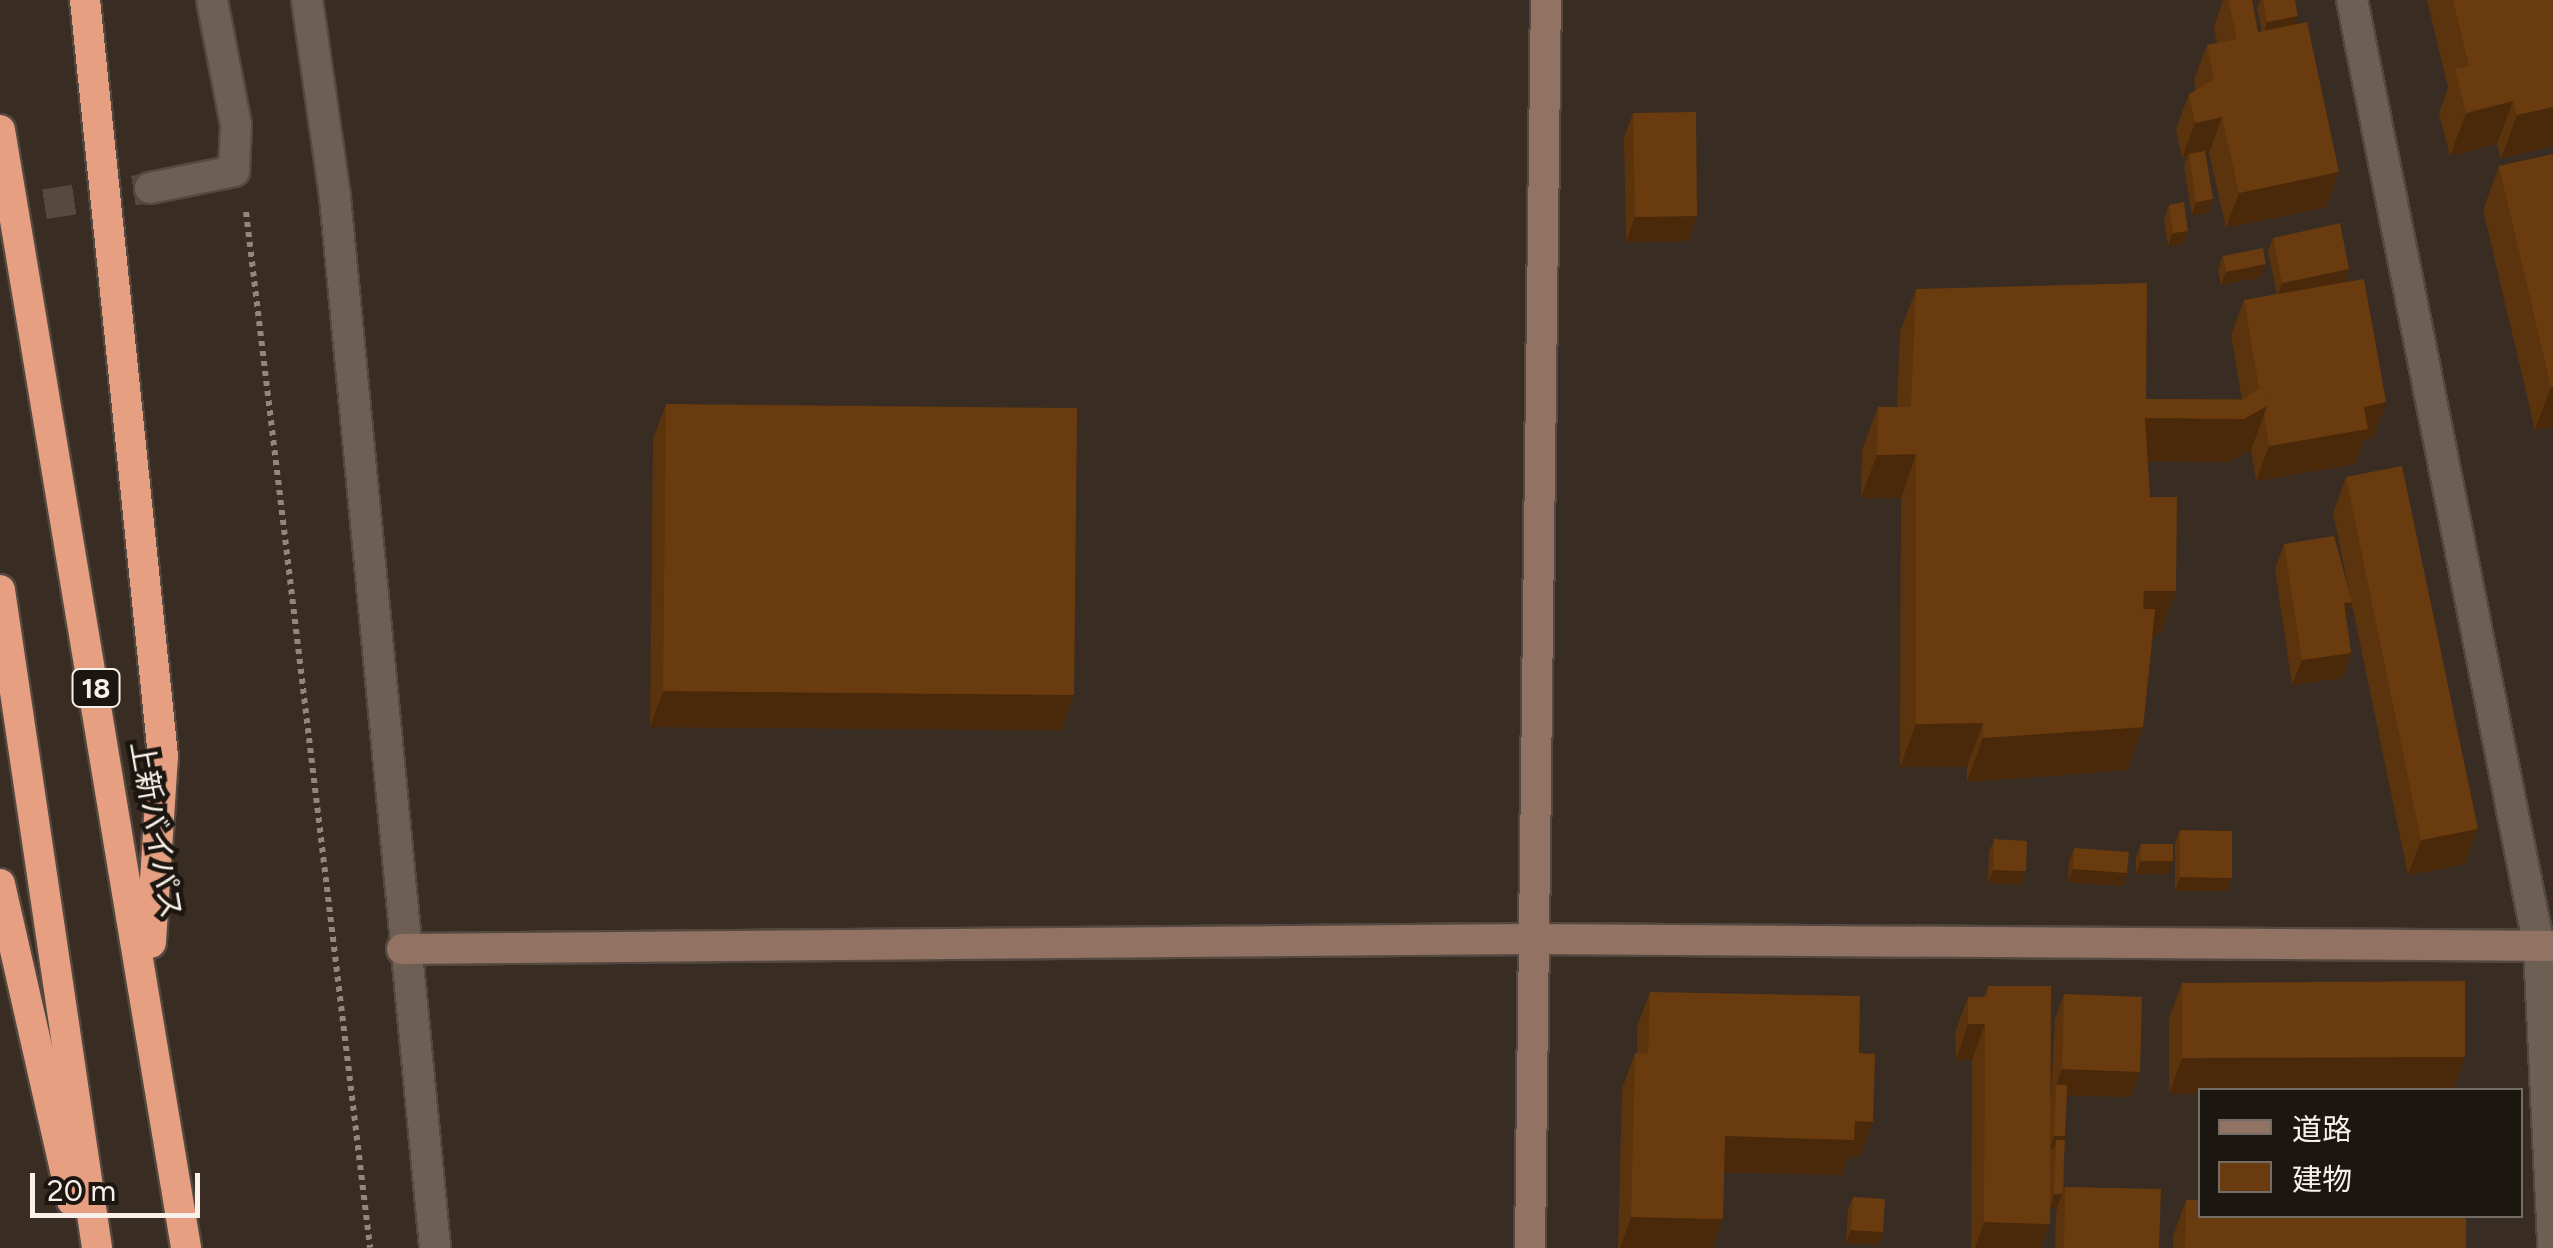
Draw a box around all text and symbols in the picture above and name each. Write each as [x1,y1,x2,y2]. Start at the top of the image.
road number: 18 [71,665,121,711]
street label: 上新バイパス [123,738,189,922]
legend [2198,1088,2523,1218]
text: 道路 [2292,1111,2352,1148]
scale bar [35,1153,205,1215]
text: 建物 [2292,1161,2352,1198]
text: 20 m [47,1172,116,1209]

